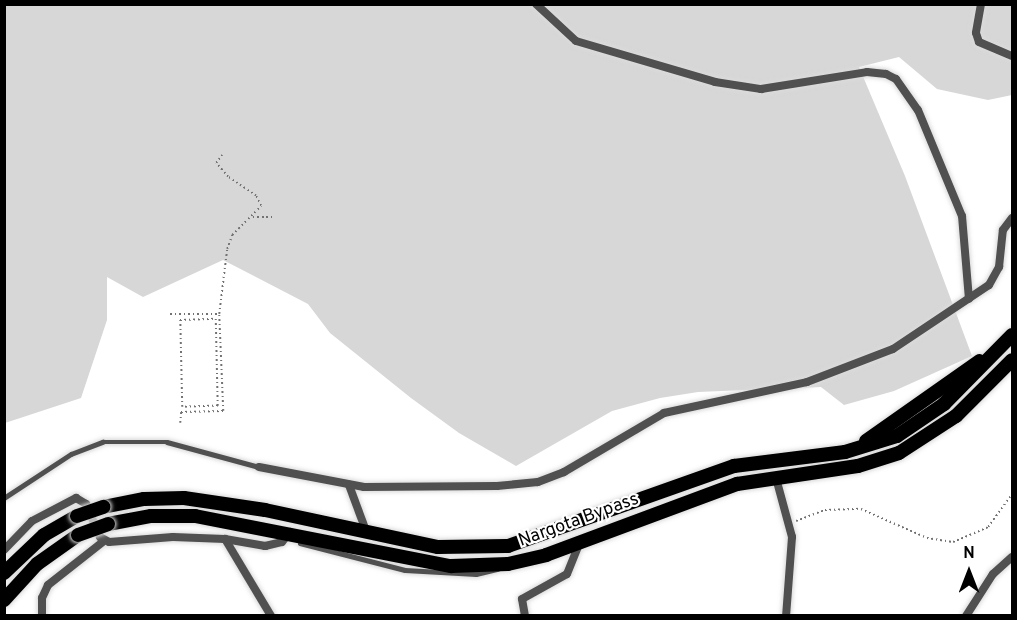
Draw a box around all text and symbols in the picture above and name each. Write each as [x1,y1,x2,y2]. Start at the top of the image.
street label: Nargota Bypass [516,489,642,553]
north arrow [939,542,999,602]
text: N [963,544,975,564]

